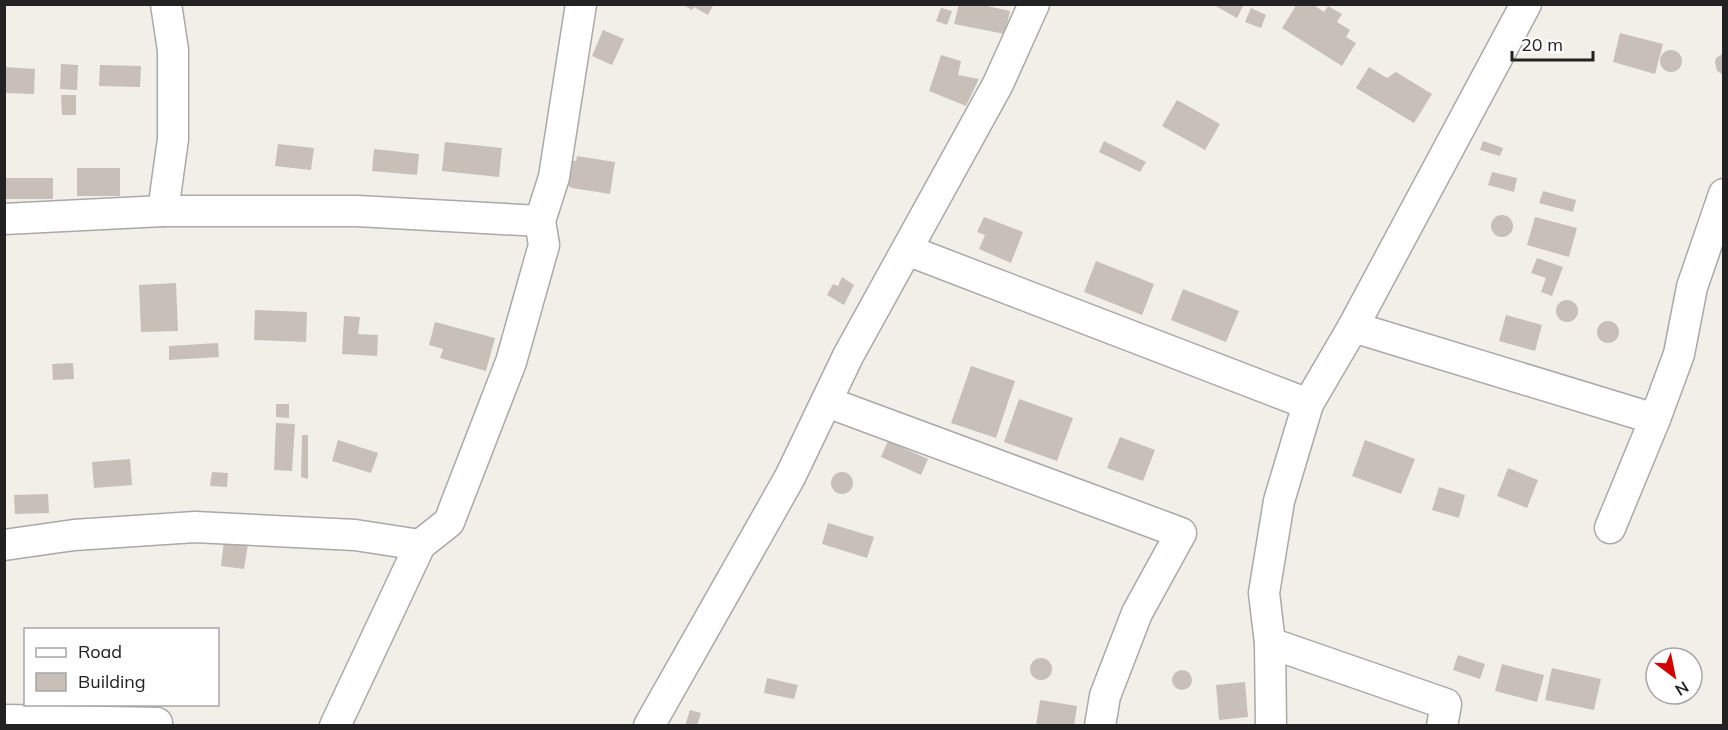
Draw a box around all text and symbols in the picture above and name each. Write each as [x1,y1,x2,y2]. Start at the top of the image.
scale bar [1512,24,1593,62]
text: 20 m [1521,33,1563,56]
legend [24,628,219,706]
text: Road [78,640,122,663]
north arrow [1644,646,1704,706]
text: Building [78,670,146,693]
text: N [1672,677,1692,700]

